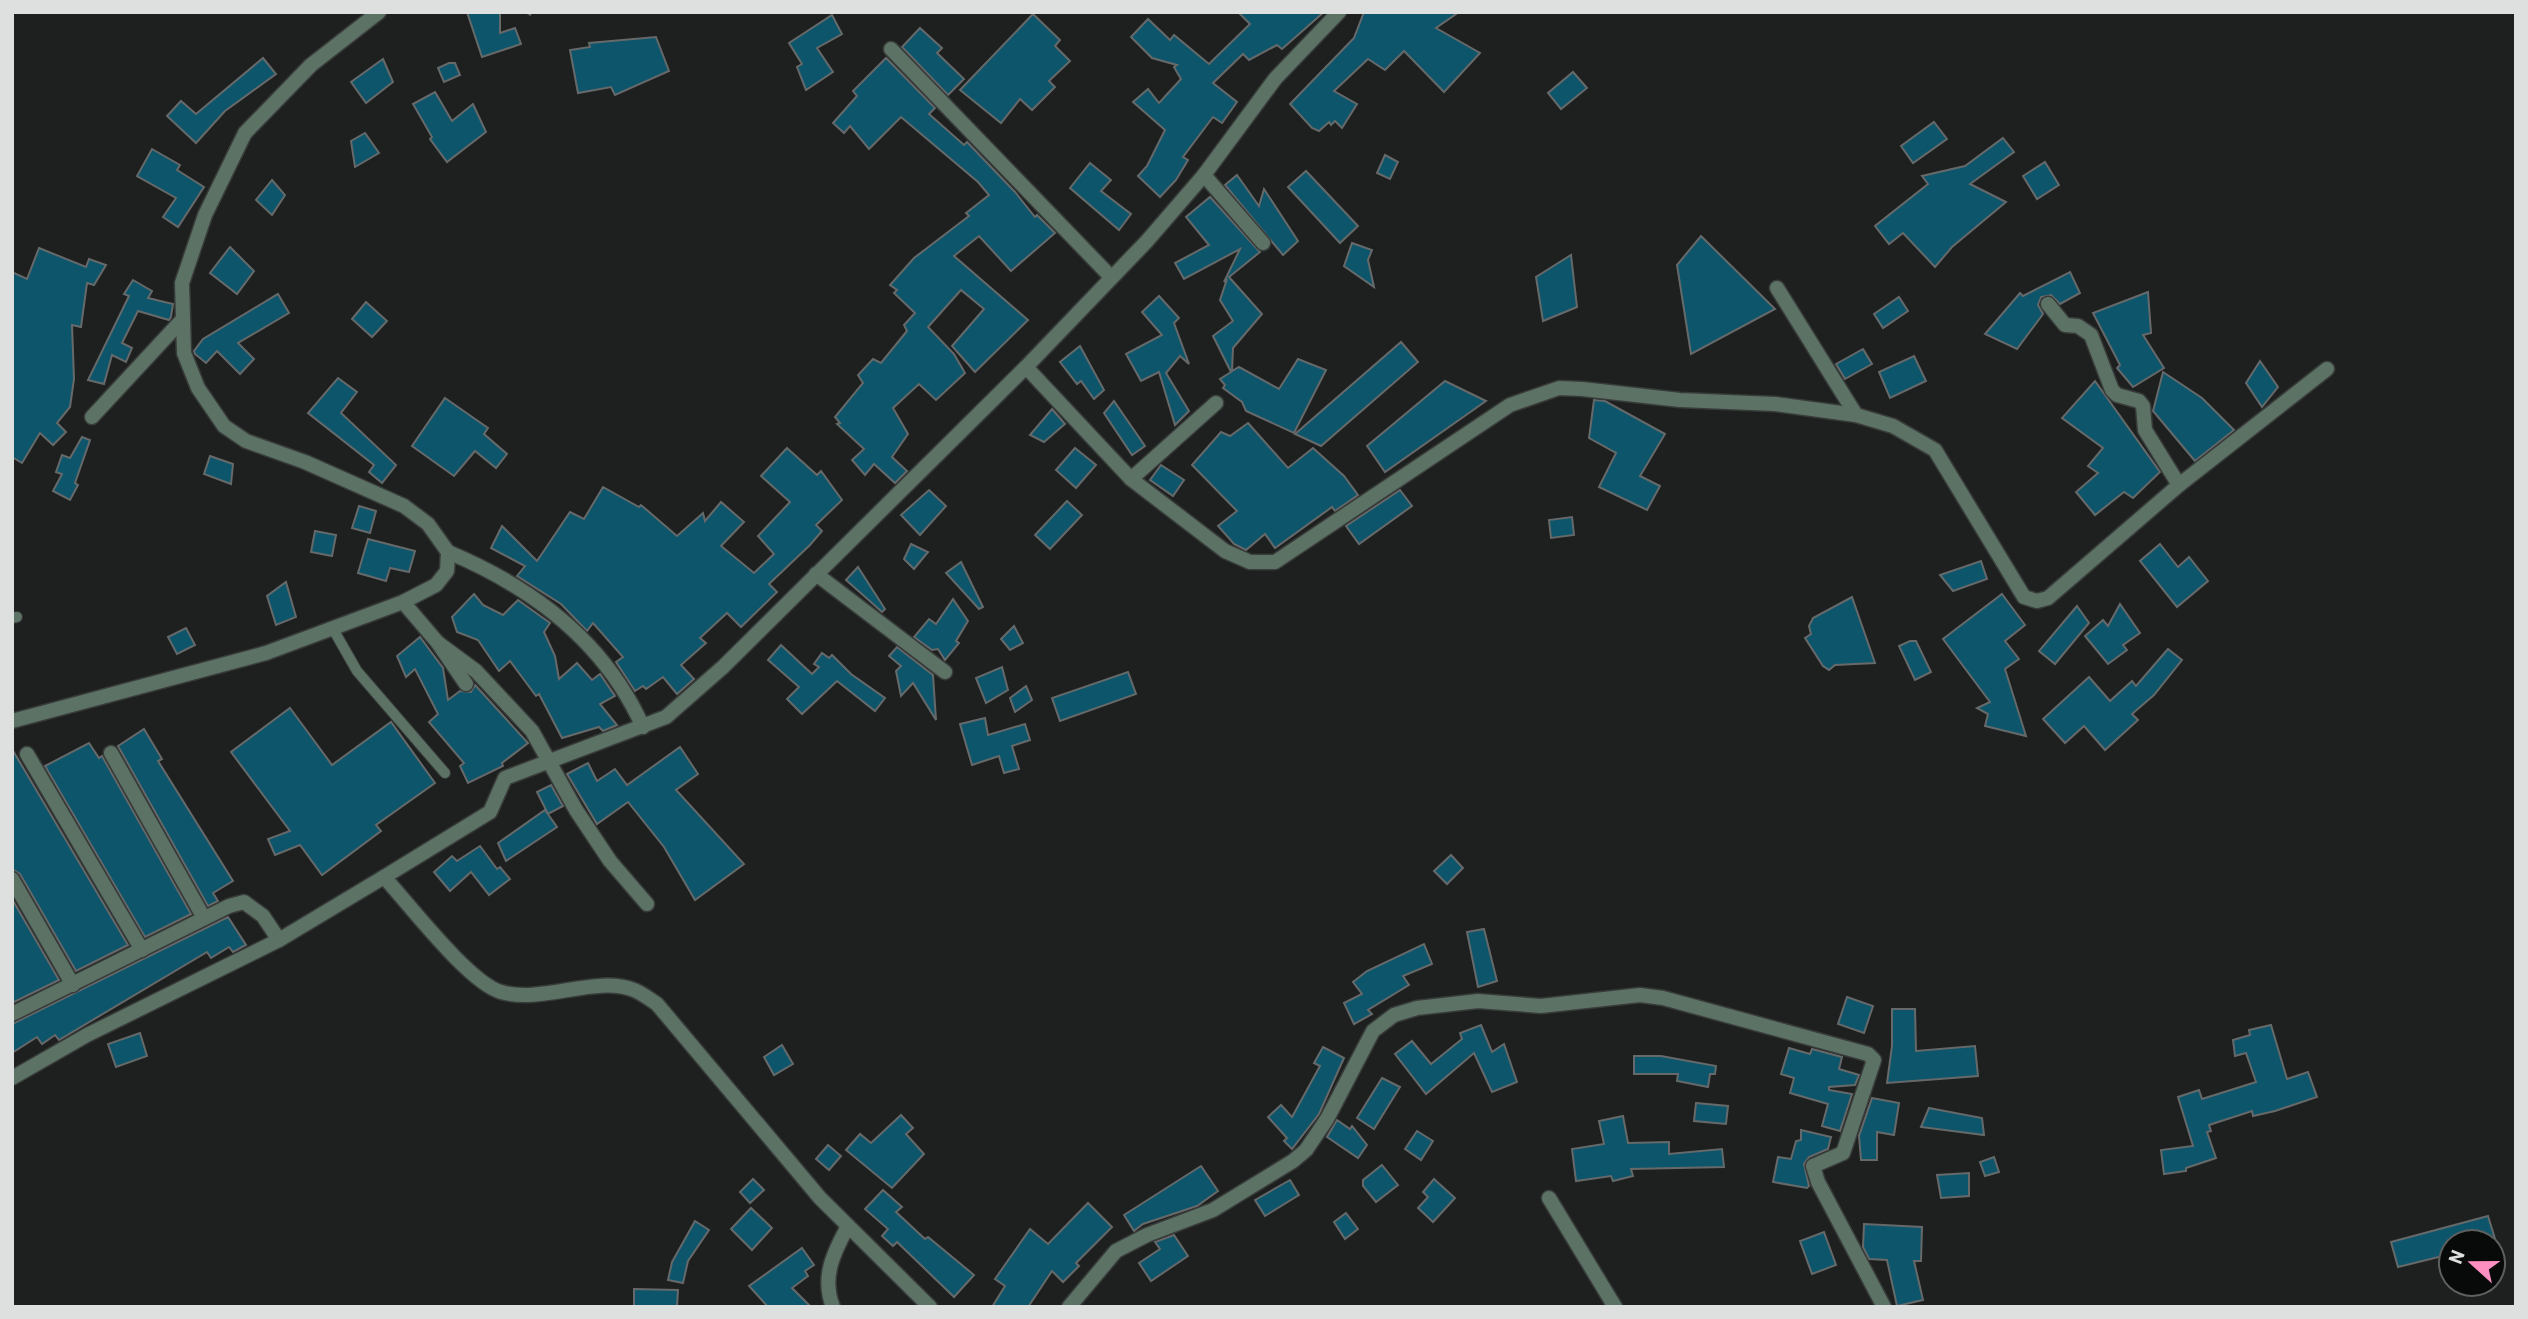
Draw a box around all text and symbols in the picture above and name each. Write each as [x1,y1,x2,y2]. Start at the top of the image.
north arrow [2437,1228,2507,1298]
text: N [2443,1247,2469,1267]

